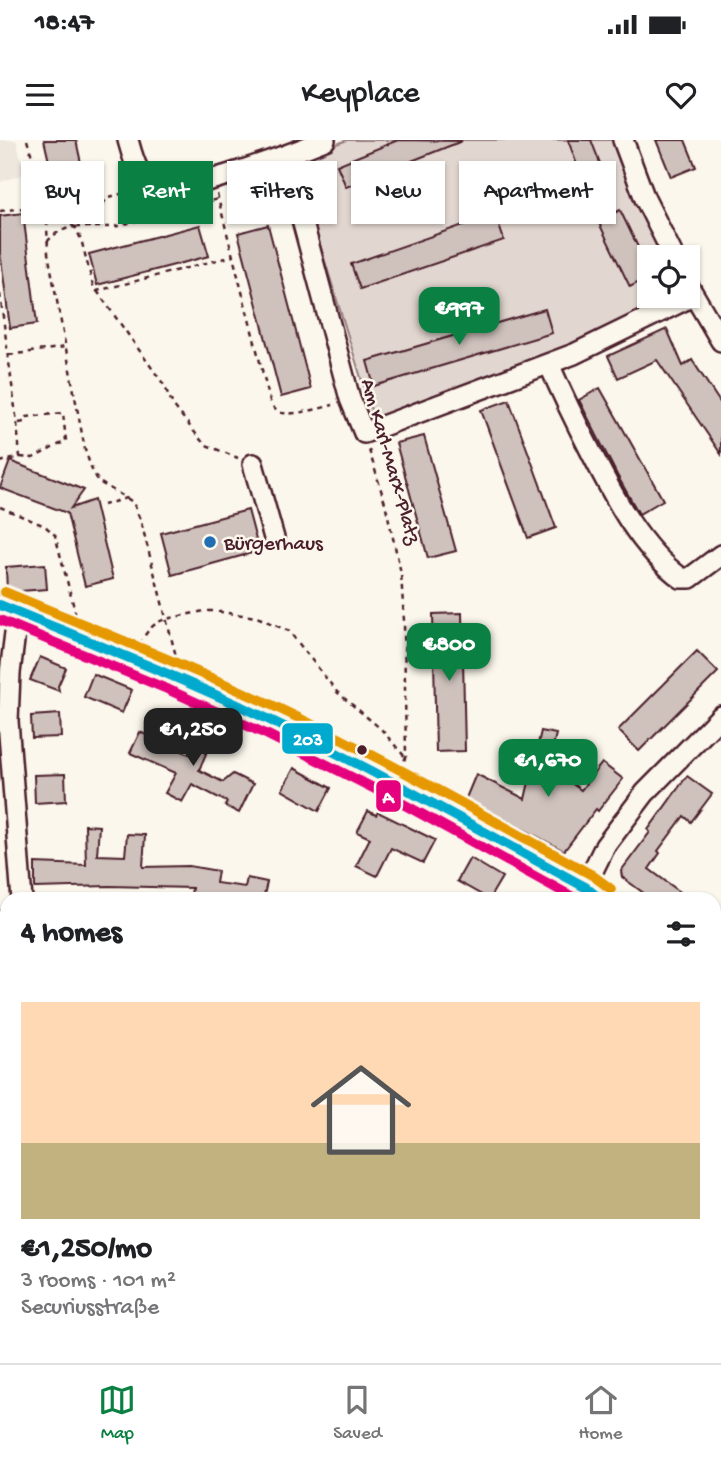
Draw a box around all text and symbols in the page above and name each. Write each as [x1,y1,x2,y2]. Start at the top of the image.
text: 18:47 [35,9,94,40]
icon: menu [21,76,59,114]
text: Keyplace [302,76,419,114]
icon: heart [662,76,700,114]
chip: Buy [21,161,104,224]
chip: Rent [118,161,213,224]
chip: Filters [227,161,337,224]
chip: New [351,161,445,224]
chip: Apartment [459,161,616,224]
map controls [637,245,700,308]
button: locate [637,245,700,308]
pin: €997 [418,288,500,347]
text: €997 [435,296,483,323]
street label: Am Karl-Marx-Platz [353,376,424,548]
place label: Bürgerhaus [223,533,324,558]
marker: Bürgerhaus [202,534,218,550]
pin: €800 [408,624,490,683]
text: €800 [423,632,475,659]
pin: €1,250 [136,708,250,768]
text: €1,250 [160,717,226,744]
line badge: 203 [281,722,334,755]
text: 203 [293,730,323,753]
pin: €1,670 [491,740,605,799]
unlabelled marker [355,743,369,757]
text: €1,670 [515,748,581,775]
line badge: A [375,779,402,813]
text: A [381,788,395,811]
icon: filters [662,915,700,953]
text: 4 homes [21,917,122,952]
icon: home [298,1047,424,1173]
text: €1,250/mo [21,1233,152,1268]
text: 3 rooms · 101 m² [21,1268,176,1295]
text: Securiusstraße [21,1295,159,1322]
tab: Map [98,1381,136,1446]
tab: Saved [333,1381,382,1446]
tab: Home [579,1381,623,1446]

